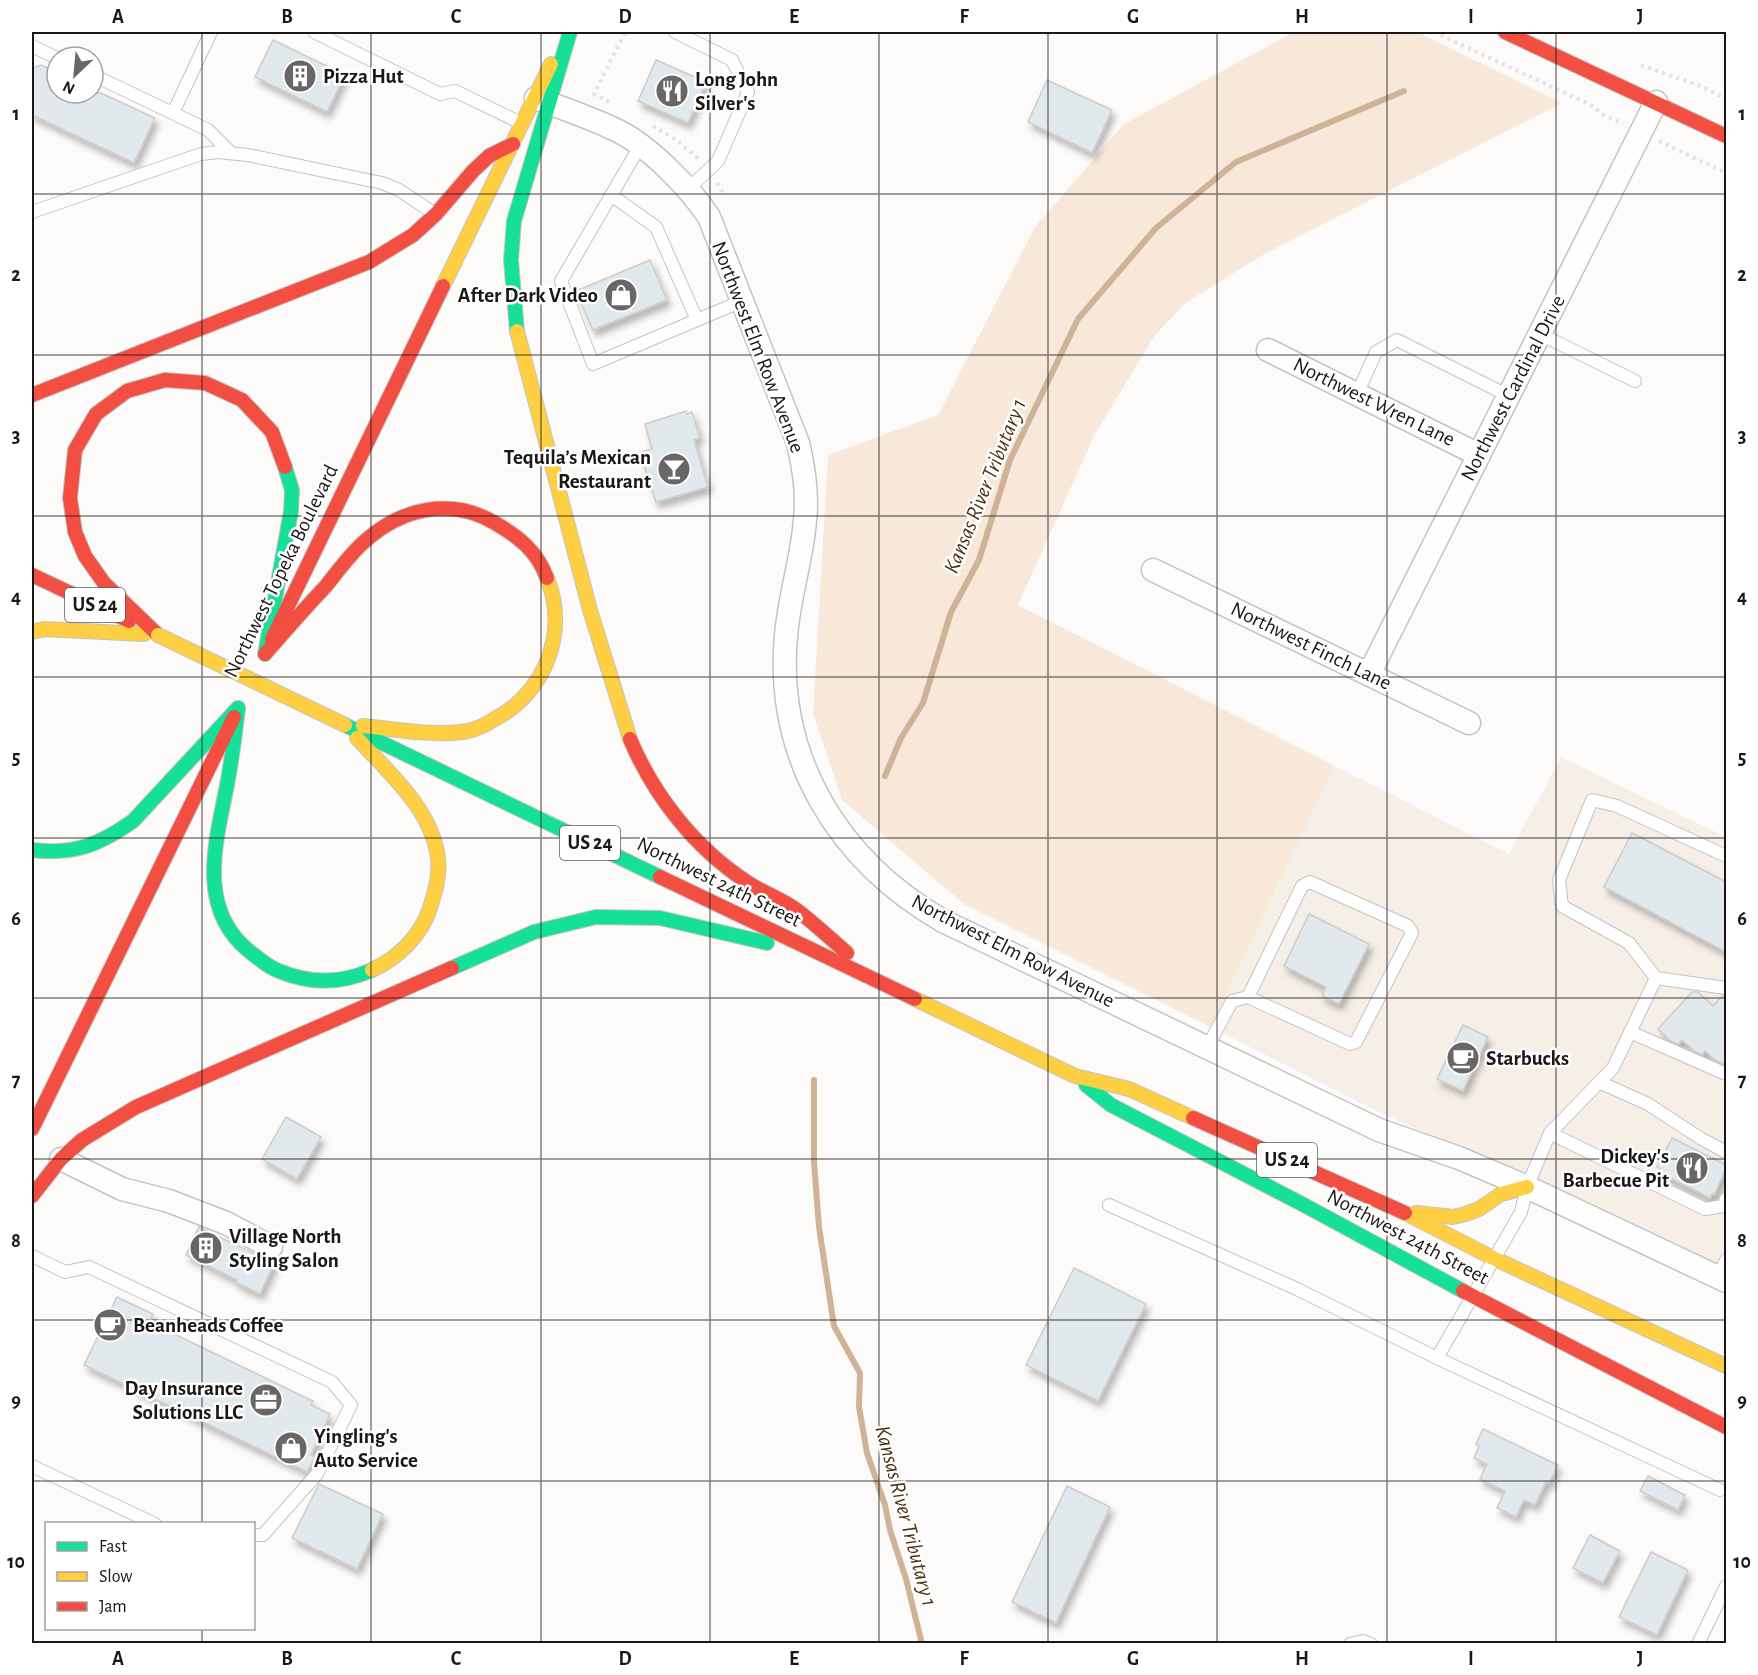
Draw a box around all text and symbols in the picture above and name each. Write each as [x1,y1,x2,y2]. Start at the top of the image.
text: A [112,7,124,27]
text: B [281,7,293,27]
text: C [451,7,462,27]
text: D [618,7,632,27]
text: E [789,7,799,27]
text: F [959,7,969,27]
text: G [1127,7,1139,27]
text: H [1295,7,1309,27]
text: I [1468,7,1474,27]
text: J [1637,7,1643,27]
north arrow [45,45,105,105]
building icon: Pizza Hut [282,58,318,94]
place label: Pizza Hut [323,66,404,87]
place label: Long John Silver's [695,69,778,114]
restaurant icon: Long John Silver's [654,73,690,109]
text: N [60,78,77,97]
text: 1 [12,104,20,124]
text: 1 [1738,104,1746,124]
street label: Northwest Elm Row Avenue [708,238,808,456]
text: 2 [11,265,21,285]
text: 2 [1737,265,1747,285]
shop icon: After Dark Video [603,277,639,313]
place label: After Dark Video [458,285,598,306]
street label: Northwest Cardinal Drive [1457,292,1569,484]
street label: Northwest Wren Lane [1290,354,1458,450]
water label: Kansas River Tributary 1 [940,396,1030,576]
text: 3 [12,426,20,446]
text: 3 [1738,426,1746,446]
place label: Tequila’s Mexican Restaurant [504,447,651,492]
bar icon: Tequila’s Mexican Restaurant [656,451,692,487]
street label: Northwest Topeka Boulevard [220,461,342,681]
text: 4 [11,587,21,607]
text: 4 [1737,587,1747,607]
road number: US 24 [65,588,125,622]
street label: Northwest Finch Lane [1227,598,1395,694]
text: 5 [12,748,20,768]
text: 5 [1738,748,1746,768]
road number: US 24 [560,826,620,860]
street label: Northwest 24th Street [634,833,805,931]
street label: Northwest Elm Row Avenue [908,891,1118,1011]
text: 6 [11,909,21,929]
text: 6 [1737,909,1747,929]
cafe icon: Starbucks [1445,1040,1481,1076]
place label: Starbucks [1486,1048,1569,1069]
text: 7 [12,1070,21,1090]
text: 7 [1738,1070,1747,1090]
road number: US 24 [1257,1143,1317,1177]
place label: Dickey's Barbecue Pit [1563,1146,1669,1191]
restaurant icon: Dickey's Barbecue Pit [1674,1150,1710,1186]
street label: Northwest 24th Street [1324,1186,1493,1289]
place label: Village North Styling Salon [229,1226,342,1271]
building icon: Village North Styling Salon [188,1230,224,1266]
text: 8 [11,1231,21,1251]
text: 8 [1737,1231,1747,1251]
cafe icon: Beanheads Coffee [92,1307,128,1343]
place label: Beanheads Coffee [133,1315,283,1336]
place label: Day Insurance Solutions LLC [125,1378,243,1423]
office icon: Day Insurance Solutions LLC [248,1382,284,1418]
text: 9 [11,1391,21,1411]
text: 9 [1737,1391,1747,1411]
water label: Kansas River Tributary 1 [871,1423,941,1609]
place label: Yingling's Auto Service [314,1426,418,1471]
shop icon: Yingling's Auto Service [273,1430,309,1466]
legend [45,1522,255,1630]
text: Fast [99,1538,127,1556]
text: 10 [7,1552,25,1572]
text: 10 [1733,1552,1751,1572]
text: Slow [99,1568,132,1586]
text: Jam [99,1598,127,1616]
text: A [112,1649,124,1669]
text: B [281,1649,293,1669]
text: C [451,1649,462,1669]
text: D [618,1649,632,1669]
text: E [789,1649,799,1669]
text: F [959,1649,969,1669]
text: G [1127,1649,1139,1669]
text: H [1295,1649,1309,1669]
text: I [1468,1649,1474,1669]
text: J [1637,1649,1643,1669]

